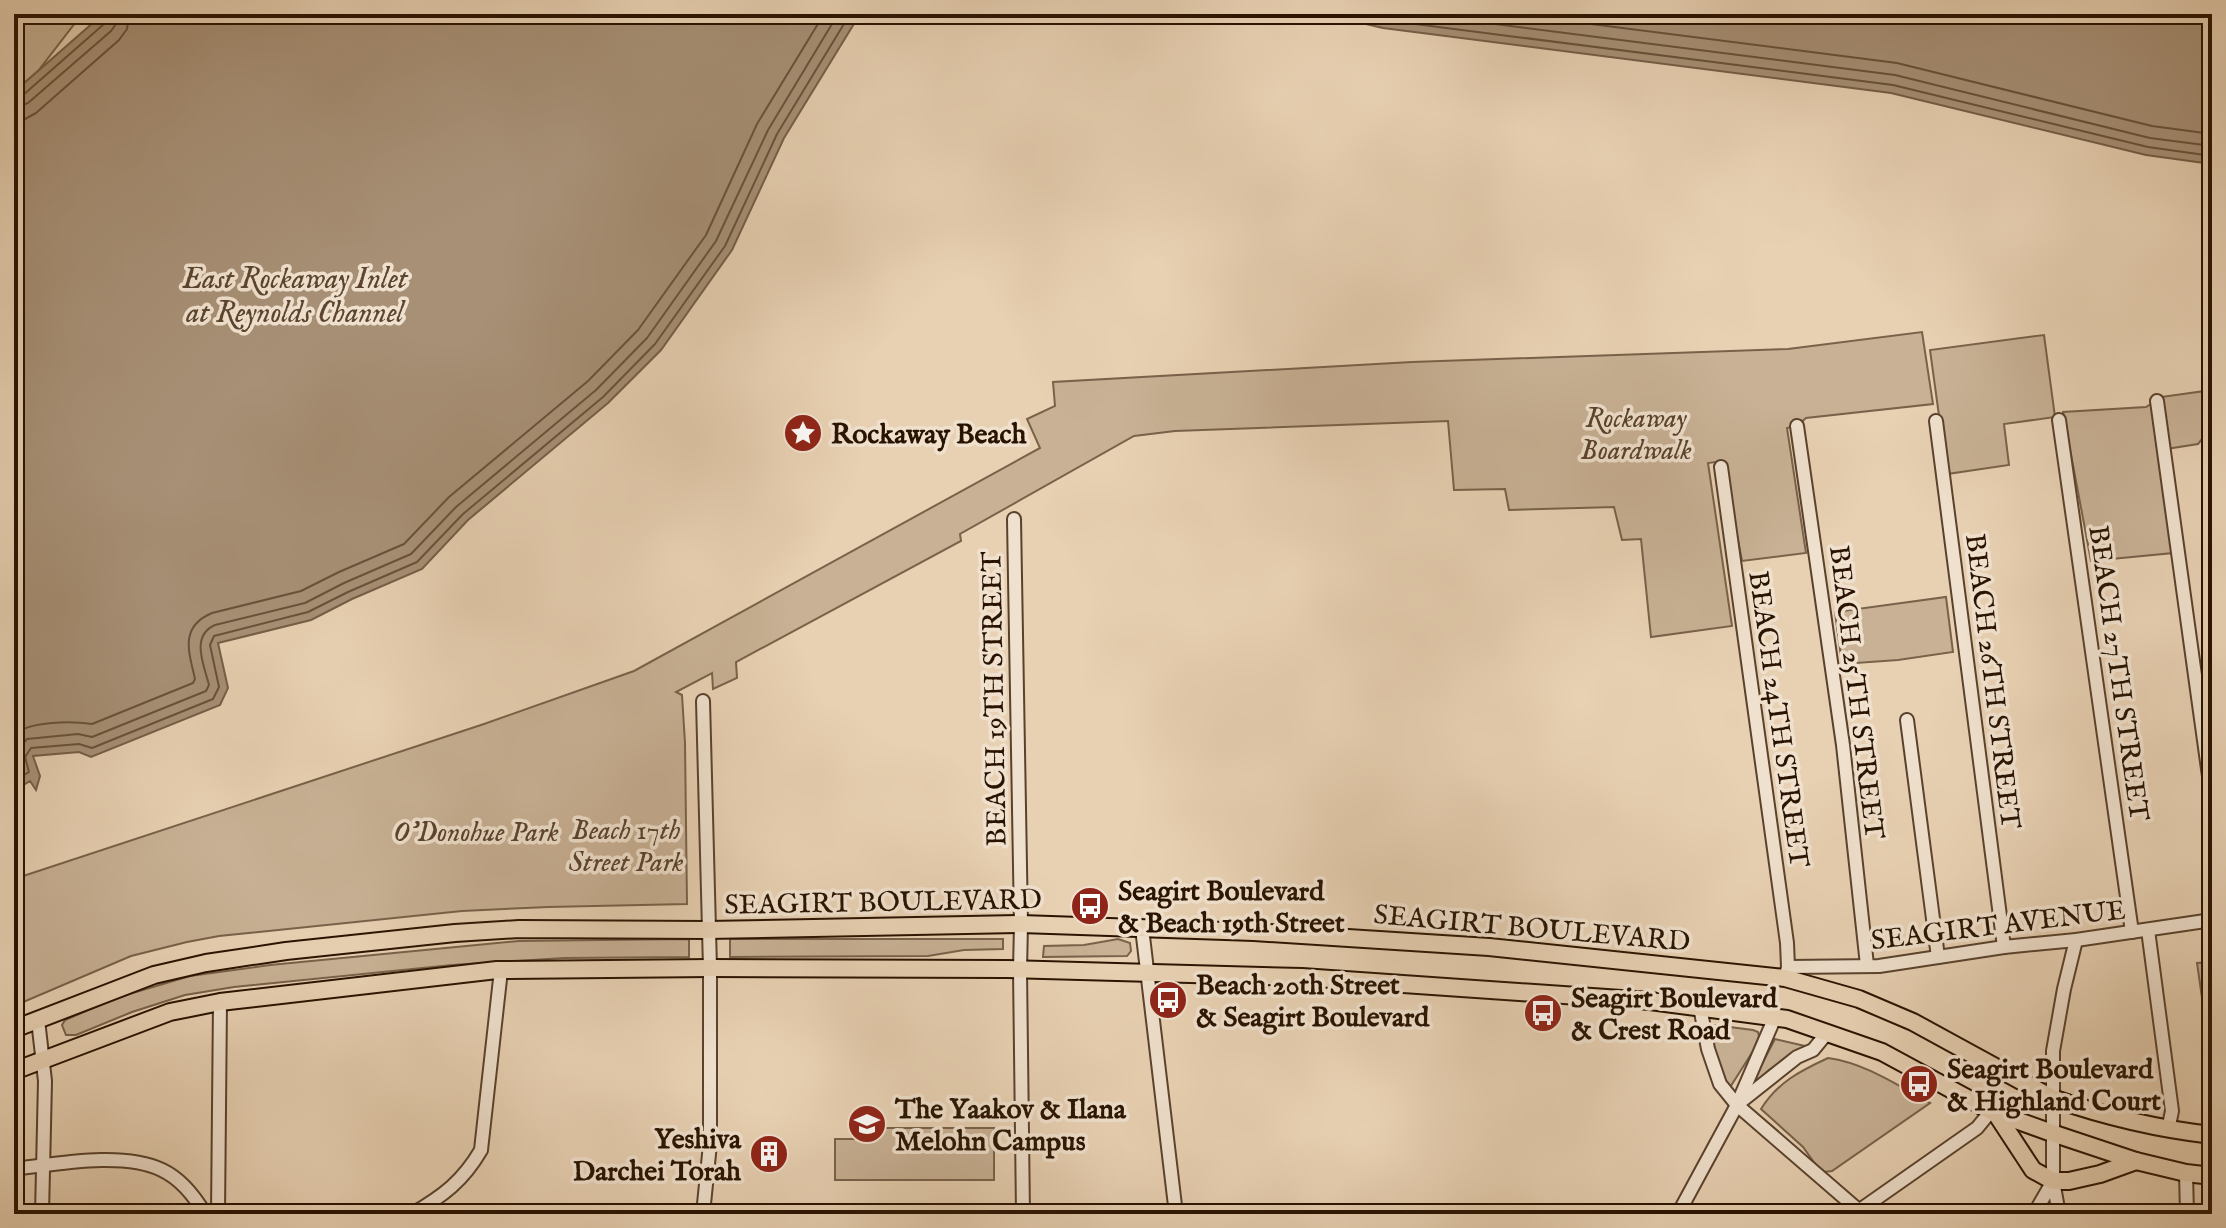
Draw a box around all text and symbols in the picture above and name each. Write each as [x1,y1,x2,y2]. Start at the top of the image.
water label: East Rockaway Inlet at Reynolds Channel [181,261,409,333]
park label: Rockaway Boardwalk [1580,402,1692,469]
place icon: Rockaway Beach [782,412,824,454]
place label: Rockaway Beach [831,418,1028,453]
street label: BEACH 27TH STREET [2079,523,2156,824]
street label: BEACH 26TH STREET [1956,532,2027,832]
street label: BEACH 25TH STREET [1820,544,1891,842]
street label: BEACH 19TH STREET [975,551,1016,847]
street label: BEACH 24TH STREET [1739,569,1816,871]
park label: Beach 17th Street Park [569,814,683,881]
park label: O'Donohue Park [393,816,559,851]
place label: Seagirt Boulevard & Beach 19th Street [1118,875,1345,942]
street label: SEAGIRT BOULEVARD [724,883,1042,924]
bus stop icon: Seagirt Boulevard & Beach 19th Street [1069,885,1111,927]
street label: SEAGIRT AVENUE [1869,893,2128,959]
street label: SEAGIRT BOULEVARD [1372,898,1692,961]
place label: Beach 20th Street & Seagirt Boulevard [1196,969,1430,1036]
bus stop icon: Beach 20th Street & Seagirt Boulevard [1147,979,1189,1021]
place label: Seagirt Boulevard & Crest Road [1571,982,1778,1049]
bus stop icon: Seagirt Boulevard & Crest Road [1522,992,1564,1034]
place label: Seagirt Boulevard & Highland Court [1947,1053,2161,1120]
bus stop icon: Seagirt Boulevard & Highland Court [1898,1063,1940,1105]
place label: The Yaakov & Ilana Melohn Campus [894,1093,1127,1160]
school or university icon: The Yaakov & Ilana Melohn Campus [846,1103,888,1145]
place label: Yeshiva Darchei Torah [573,1123,742,1190]
building icon: Yeshiva Darchei Torah [748,1133,790,1175]

